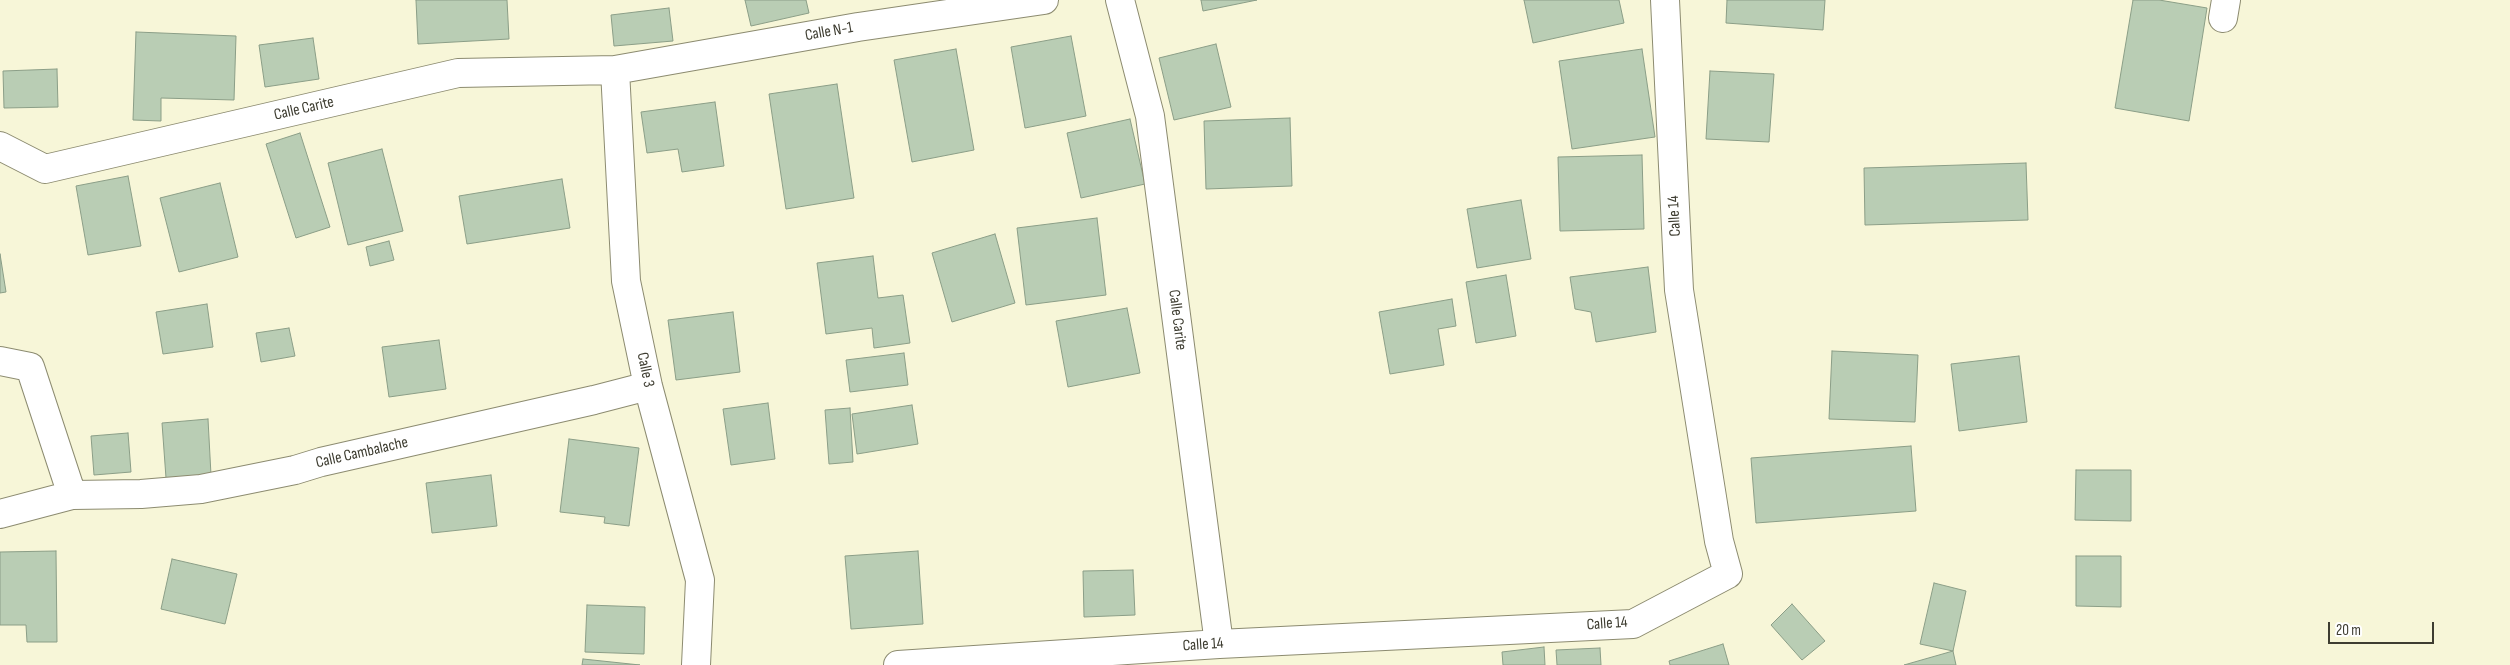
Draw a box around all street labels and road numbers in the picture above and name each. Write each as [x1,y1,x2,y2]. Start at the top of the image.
street label: Calle N-1 [804,18,854,46]
street label: Calle Carite [272,93,336,125]
street label: Calle 14 [1664,195,1686,237]
street label: Calle Carite [1164,289,1190,351]
street label: Calle 3 [632,351,658,389]
street label: Calle Cambalache [314,433,410,473]
street label: Calle 14 [1586,613,1628,635]
street label: Calle 14 [1182,634,1224,656]

